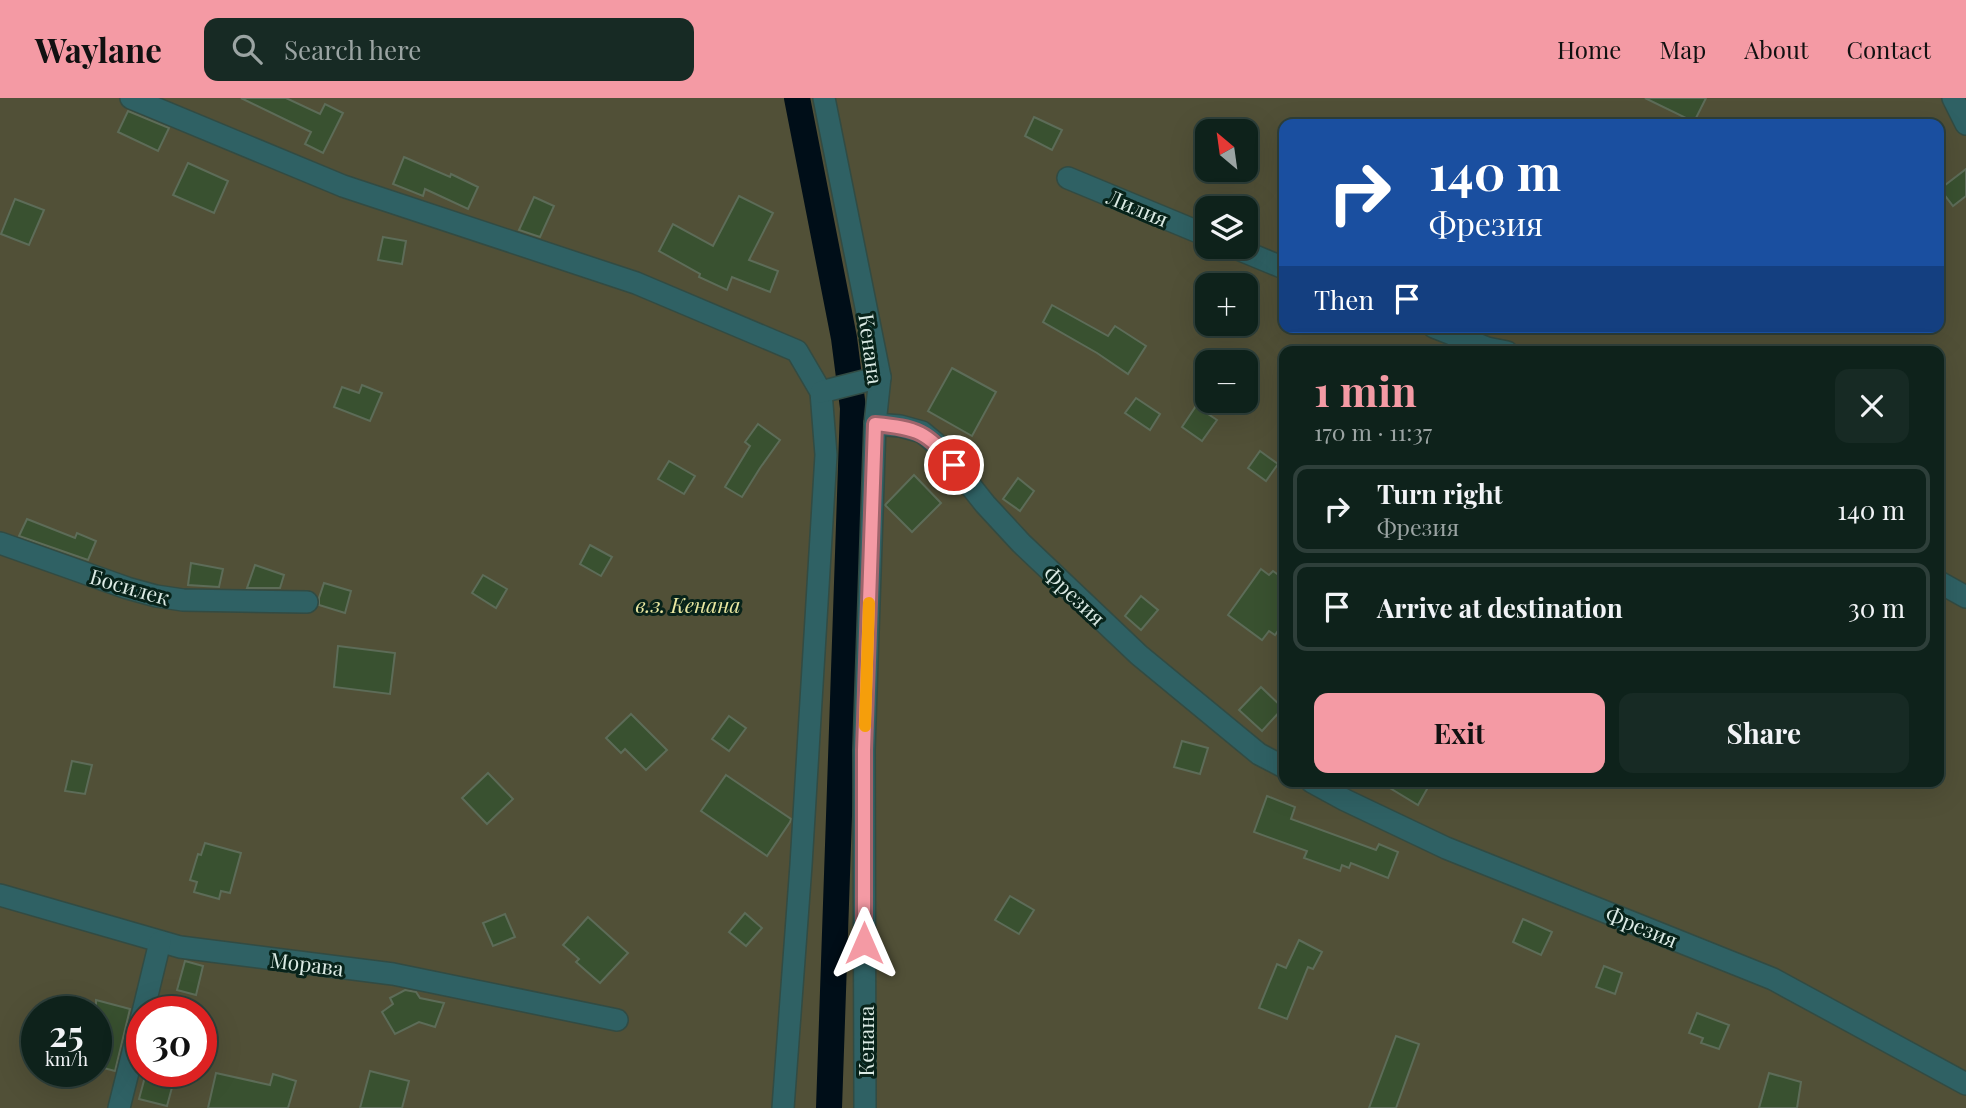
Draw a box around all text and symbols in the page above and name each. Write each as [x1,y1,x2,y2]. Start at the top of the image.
search box [204,18,694,81]
text: Waylane [35,27,162,71]
icon: search [228,30,266,68]
text: Search here [284,32,421,67]
text: Home [1557,33,1621,65]
text: Map [1659,33,1706,65]
text: About [1744,33,1808,65]
text: Contact [1846,33,1931,65]
north arrow [1195,119,1258,182]
map controls [1195,119,1258,413]
text: 140 m [1429,138,1561,203]
icon: right [1314,147,1405,238]
street label: Лилия [1102,181,1173,232]
button: layers [1195,196,1258,259]
text: Фрезия [1429,201,1543,244]
button: + [1195,273,1258,336]
icon: arrive [1388,280,1426,318]
text: Then [1314,282,1374,317]
street label: Кенана [853,312,891,387]
button: − [1195,350,1258,413]
text: 1 min [1314,362,1417,418]
button: close [1835,369,1909,443]
text: 170 m · 11:37 [1314,416,1432,447]
pin [924,435,984,495]
icon: arrive [935,446,973,484]
text: Turn right [1377,476,1503,511]
icon: right [1318,490,1356,528]
text: 140 m [1837,492,1905,527]
text: Фрезия [1377,511,1459,542]
street label: Фрезия [1038,559,1112,631]
street label: Босилек [87,561,173,611]
icon: arrive [1318,588,1356,626]
park label: в.з. Кенана [635,590,741,618]
text: Arrive at destination [1377,590,1623,625]
text: 30 m [1848,590,1905,625]
button: Exit [1314,693,1605,773]
button: Share [1619,693,1909,773]
street label: Фрезия [1602,899,1682,953]
position arrow [827,906,901,980]
street label: Морава [269,945,346,981]
speed limit sign: 30 [126,996,217,1087]
street label: Кенана [851,1005,879,1077]
text: 25 [49,1009,84,1056]
text: km/h [45,1047,88,1071]

